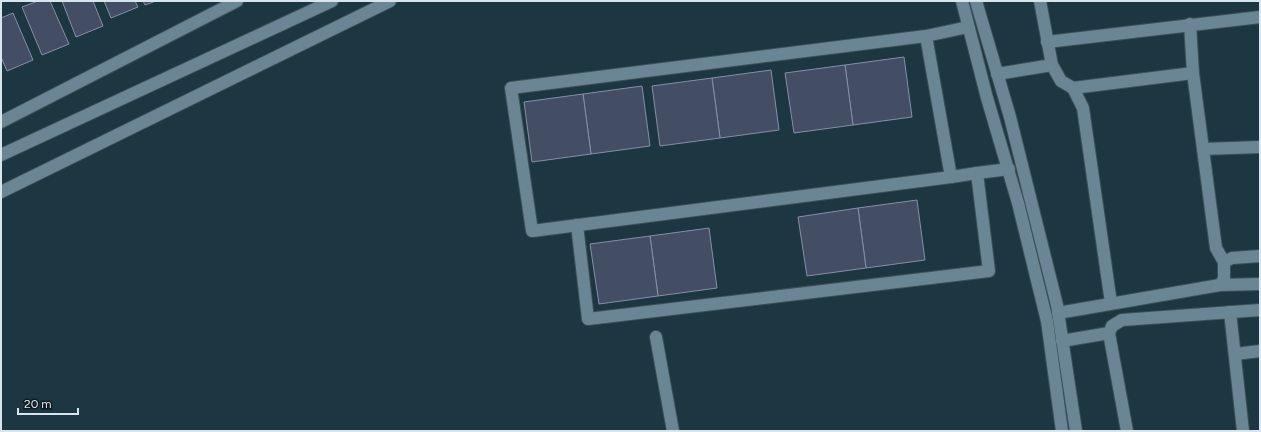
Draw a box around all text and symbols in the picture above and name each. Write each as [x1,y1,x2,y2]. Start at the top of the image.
scale bar [18,390,78,416]
text: 20 m [24,397,52,411]

